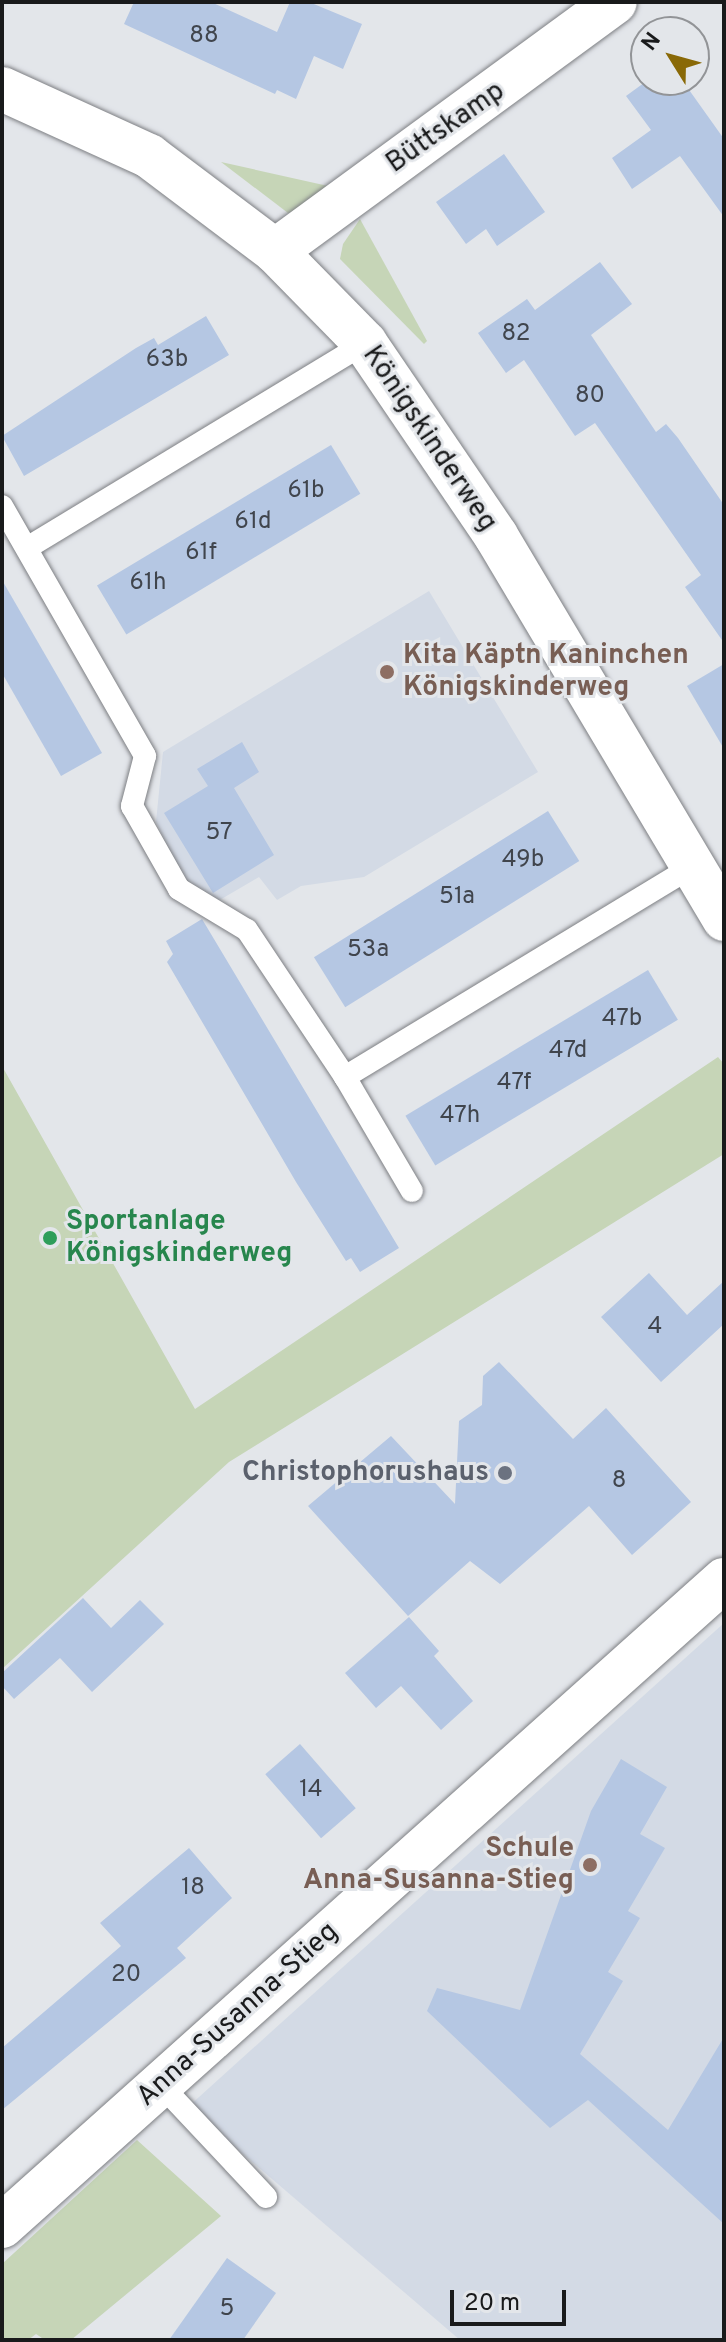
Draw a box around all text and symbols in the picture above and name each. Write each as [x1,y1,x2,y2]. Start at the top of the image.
north arrow [630,16,710,96]
house number: 88 [189,23,219,51]
text: N [636,28,668,57]
street label: Büttskamp [380,75,512,181]
house number: 82 [502,321,530,349]
street label: Königskinderweg [354,340,504,538]
house number: 63b [146,347,188,375]
house number: 80 [575,383,605,411]
house number: 61b [288,478,324,506]
house number: 61d [235,509,271,537]
house number: 61f [185,540,217,568]
house number: 61h [130,570,166,598]
place label: Kita Käptn Kaninchen Königskinderweg [403,639,689,705]
marker: Kita Käptn Kaninchen Königskinderweg [378,663,396,681]
house number: 57 [205,820,233,848]
house number: 49b [502,847,544,875]
house number: 51a [439,884,475,912]
house number: 53a [347,937,389,965]
house number: 47b [602,1006,642,1034]
house number: 47d [549,1038,587,1066]
house number: 47f [497,1070,531,1098]
house number: 47h [440,1103,480,1131]
place label: Sportanlage Königskinderweg [66,1205,293,1271]
marker: Sportanlage Königskinderweg [41,1229,59,1247]
house number: 4 [648,1314,662,1342]
place label: Christophorushaus [242,1456,489,1490]
marker: Christophorushaus [496,1464,514,1482]
house number: 8 [612,1468,626,1496]
house number: 14 [299,1777,323,1805]
place label: Schule Anna-Susanna-Stieg [303,1832,574,1898]
marker: Schule Anna-Susanna-Stieg [581,1856,599,1874]
house number: 18 [181,1875,205,1903]
street label: Anna-Susanna-Stieg [130,1916,346,2114]
house number: 20 [111,1962,141,1990]
scale bar [454,2274,570,2324]
text: 20 m [464,2289,520,2319]
house number: 5 [220,2296,234,2324]

